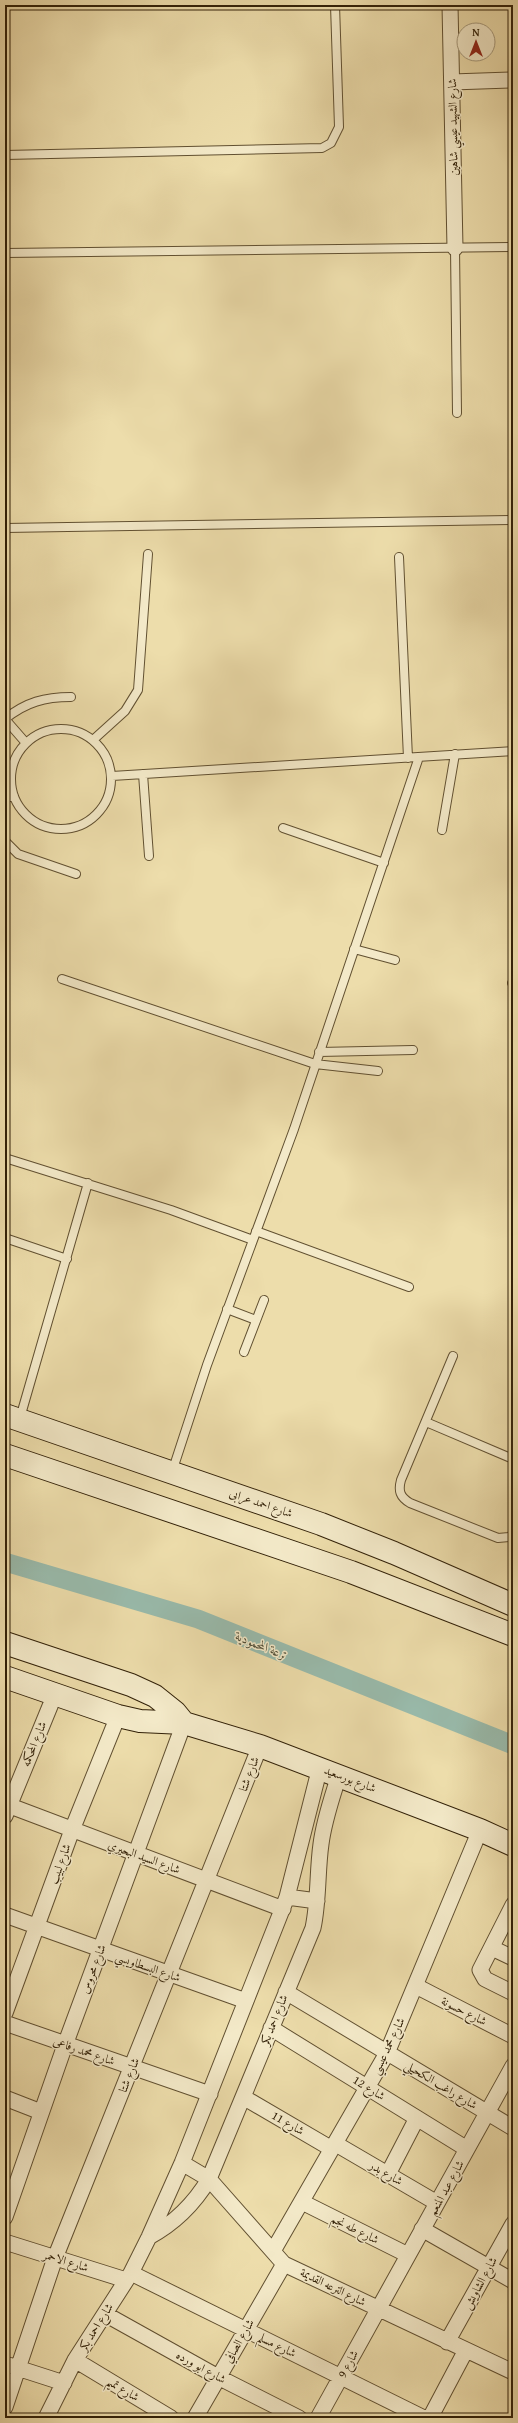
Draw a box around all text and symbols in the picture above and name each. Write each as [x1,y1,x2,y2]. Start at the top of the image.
north arrow [456,22,496,62]
text: N [472,24,480,40]
street label: شارع الشهيد عيسي شاهين [443,78,465,176]
street label: شارع احمد عرابى [226,1484,295,1524]
water label: ترعة المحمودية [232,1626,291,1665]
street label: شارع المحكمه [17,1718,53,1770]
street label: شارع شتا [234,1754,266,1795]
street label: شارع بورسعيد [321,1761,379,1799]
street label: شارع السيد البحيري [105,1836,183,1880]
street label: شارع لبيب [44,1841,78,1888]
street label: شارع محروس [75,1942,113,1997]
street label: شارع البسطاويسي [112,1947,183,1989]
street label: شارع احمد بكر [255,1992,294,2051]
street label: شارع حسونة [437,1992,490,2032]
street label: شارع محمد عيسي [366,2014,411,2078]
street label: شارع محمد رفاعى [50,2032,118,2072]
street label: شارع شتا [114,2055,146,2096]
street label: شارع راغب الكحيلي [400,2056,481,2117]
street label: شارع 12 [348,2071,389,2107]
street label: شارع 11 [267,2106,308,2141]
street label: شارع بدر [364,2156,406,2192]
street label: شارع عبد المنعم [423,2157,470,2220]
street label: شارع طه نجم [327,2210,382,2250]
street label: شارع الاحمر [39,2245,91,2278]
street label: شارع الشاويش [458,2253,504,2314]
street label: شارع الترعه القديمة [296,2263,369,2313]
street label: شارع احمد بكر [73,2299,120,2357]
street label: شارع الصافي [219,2315,261,2367]
street label: شارع مسلم [253,2328,299,2365]
street label: شارع ابو ورده [172,2346,229,2390]
street label: شارع 9 [333,2347,365,2382]
street label: شارع تميم [102,2372,143,2409]

